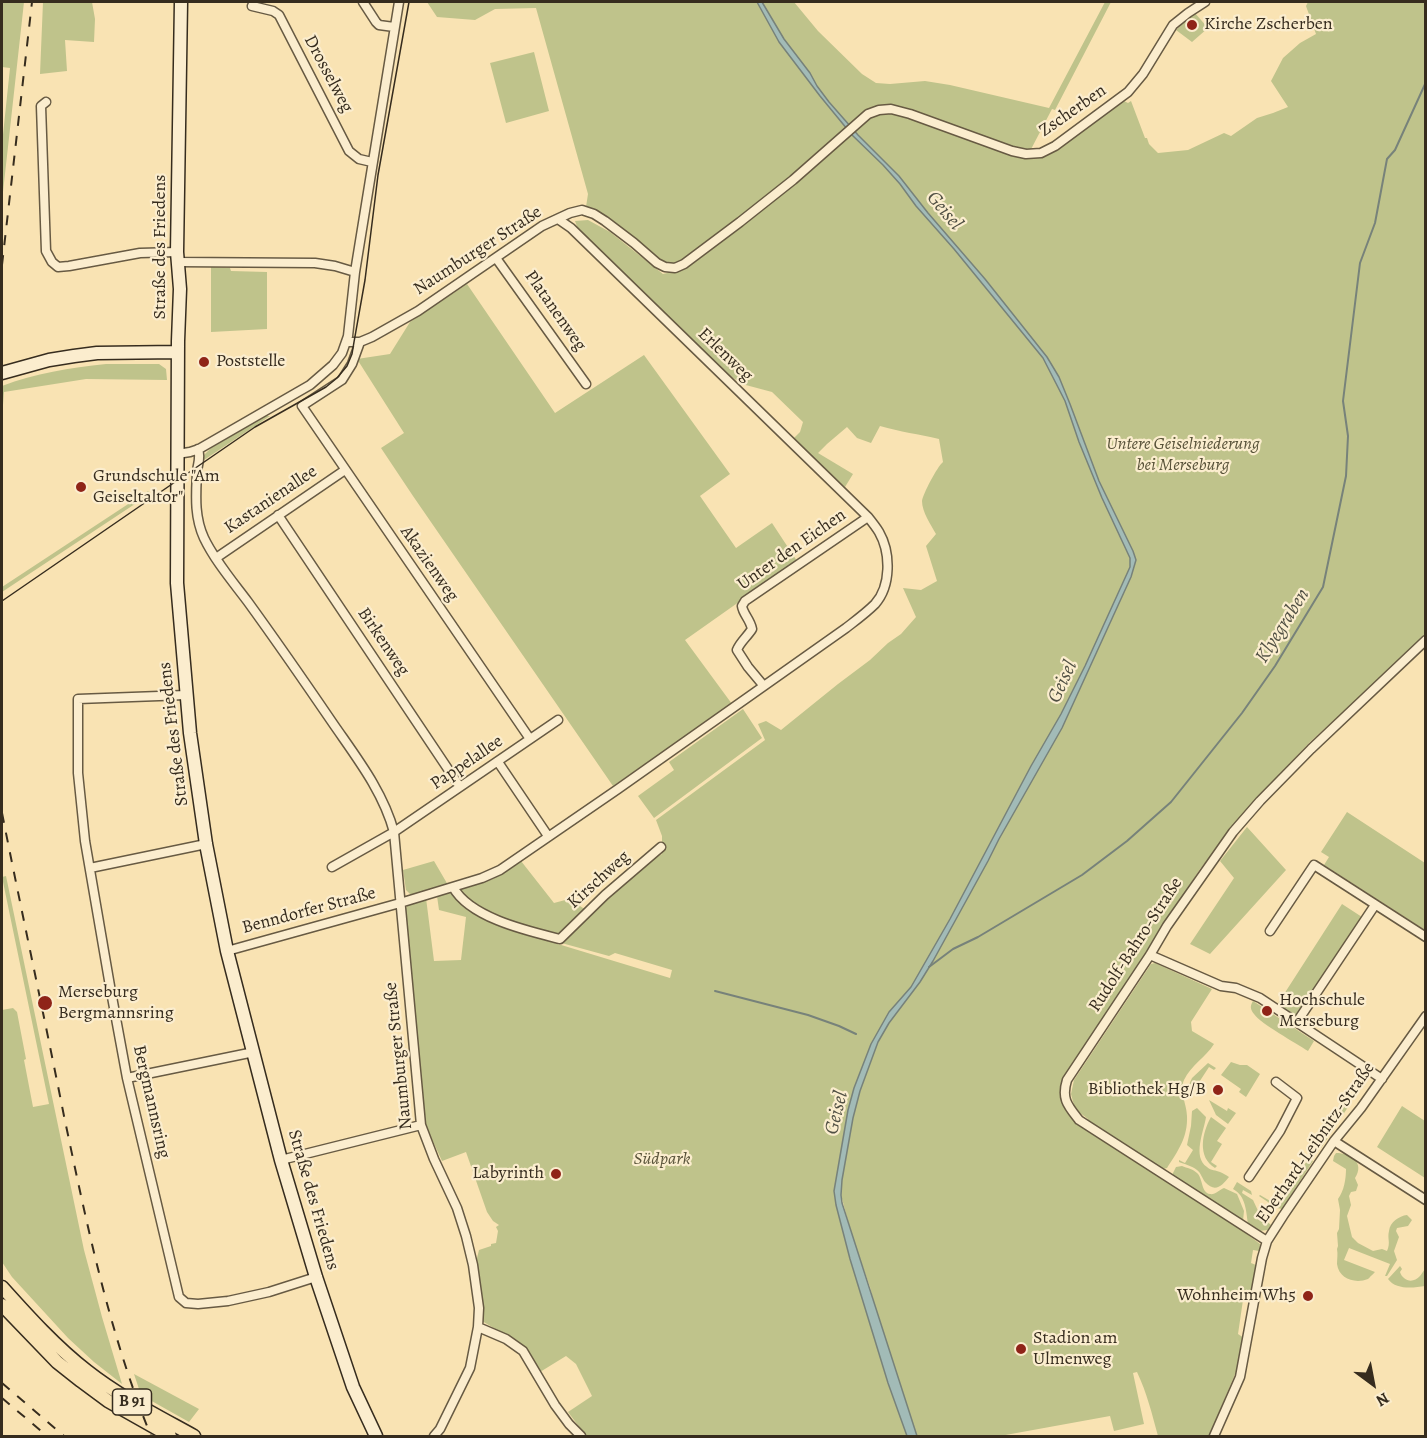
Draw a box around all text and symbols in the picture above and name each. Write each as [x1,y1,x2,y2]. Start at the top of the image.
place label: Kirche Zscherben [1204,14,1333,36]
marker: Kirche Zscherben [1185,18,1199,32]
street label: Drosselweg [299,32,357,116]
street label: Zscherben [1035,80,1111,142]
street label: Straße des Friedens [150,174,172,320]
water label: Geisel [921,186,967,236]
street label: Naumburger Straße [410,202,546,300]
street label: Platanenweg [519,266,591,356]
street label: Erlenweg [693,324,757,386]
place label: Poststelle [216,351,285,373]
marker: Poststelle [197,355,211,369]
park label: Untere Geiselniederung bei Merseburg [1106,434,1260,476]
street label: Kastanienallee [221,461,321,539]
place label: Grundschule "Am Geiseltaltor" [93,466,220,508]
marker: Grundschule "Am Geiseltaltor" [74,480,88,494]
street label: Unter den Eichen [733,505,851,595]
street label: Akazienweg [395,522,463,606]
water label: Klyegraben [1251,584,1315,668]
street label: Birkenweg [352,604,414,680]
water label: Geisel [1043,657,1083,707]
street label: Straße des Friedens [154,661,194,807]
street label: Pappelallee [427,731,507,795]
street label: Kirschweg [563,846,635,914]
street label: Rudolf-Bahro-Straße [1084,874,1188,1016]
street label: Benndorfer Straße [240,883,378,939]
street label: Naumburger Straße [381,981,417,1131]
place label: Merseburg Bergmannsring [58,982,174,1024]
place label: Hochschule Merseburg [1279,990,1365,1032]
marker: Merseburg Bergmannsring [36,994,54,1012]
marker: Hochschule Merseburg [1260,1004,1274,1018]
street label: Bergmannsring [127,1043,175,1161]
street label: Eberhard-Leibnitz-Straße [1252,1058,1380,1228]
place label: Bibliothek Hg/B [1088,1079,1206,1101]
marker: Bibliothek Hg/B [1211,1083,1225,1097]
water label: Geisel [820,1089,854,1137]
street label: Straße des Friedens [283,1127,343,1273]
park label: Südpark [633,1149,691,1171]
place label: Labyrinth [472,1163,544,1185]
marker: Labyrinth [549,1167,563,1181]
place label: Wohnheim Wh5 [1177,1285,1296,1307]
marker: Wohnheim Wh5 [1301,1289,1315,1303]
place label: Stadion am Ulmenweg [1033,1328,1117,1370]
marker: Stadion am Ulmenweg [1014,1342,1028,1356]
north arrow [1343,1354,1403,1414]
text: N [1372,1387,1393,1412]
road number: B 91 [112,1389,152,1415]

